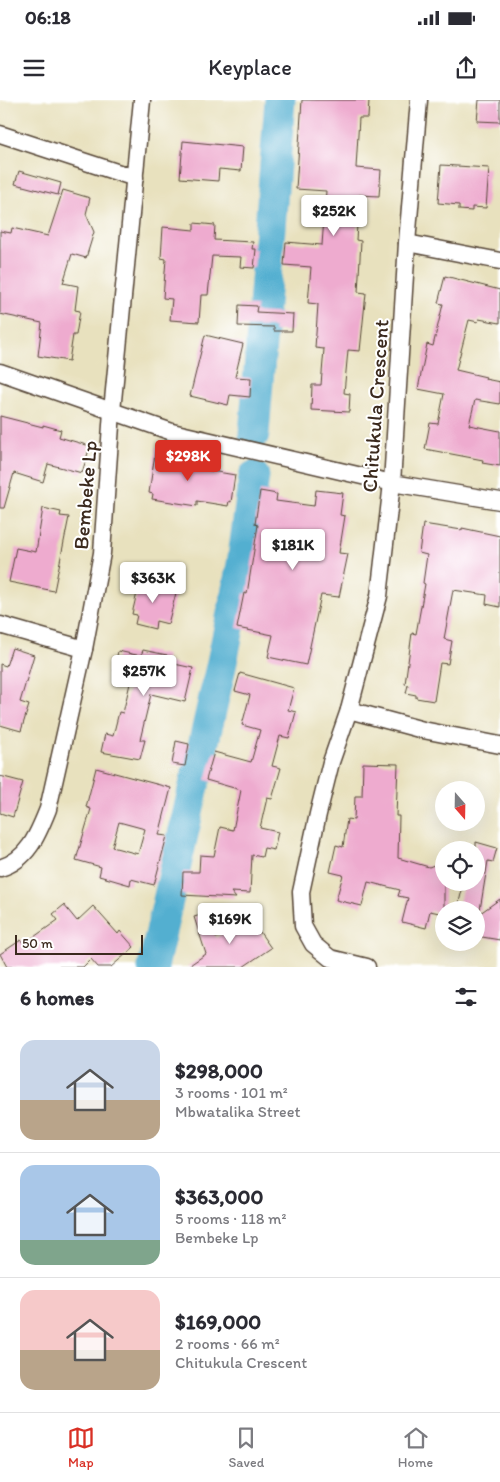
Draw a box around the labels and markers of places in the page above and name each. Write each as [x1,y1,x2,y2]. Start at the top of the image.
pin: $252K [299,194,369,237]
pin: $298K [153,440,223,482]
pin: $181K [258,528,328,571]
pin: $363K [118,562,188,604]
pin: $257K [109,654,179,697]
pin: $169K [195,902,265,945]

